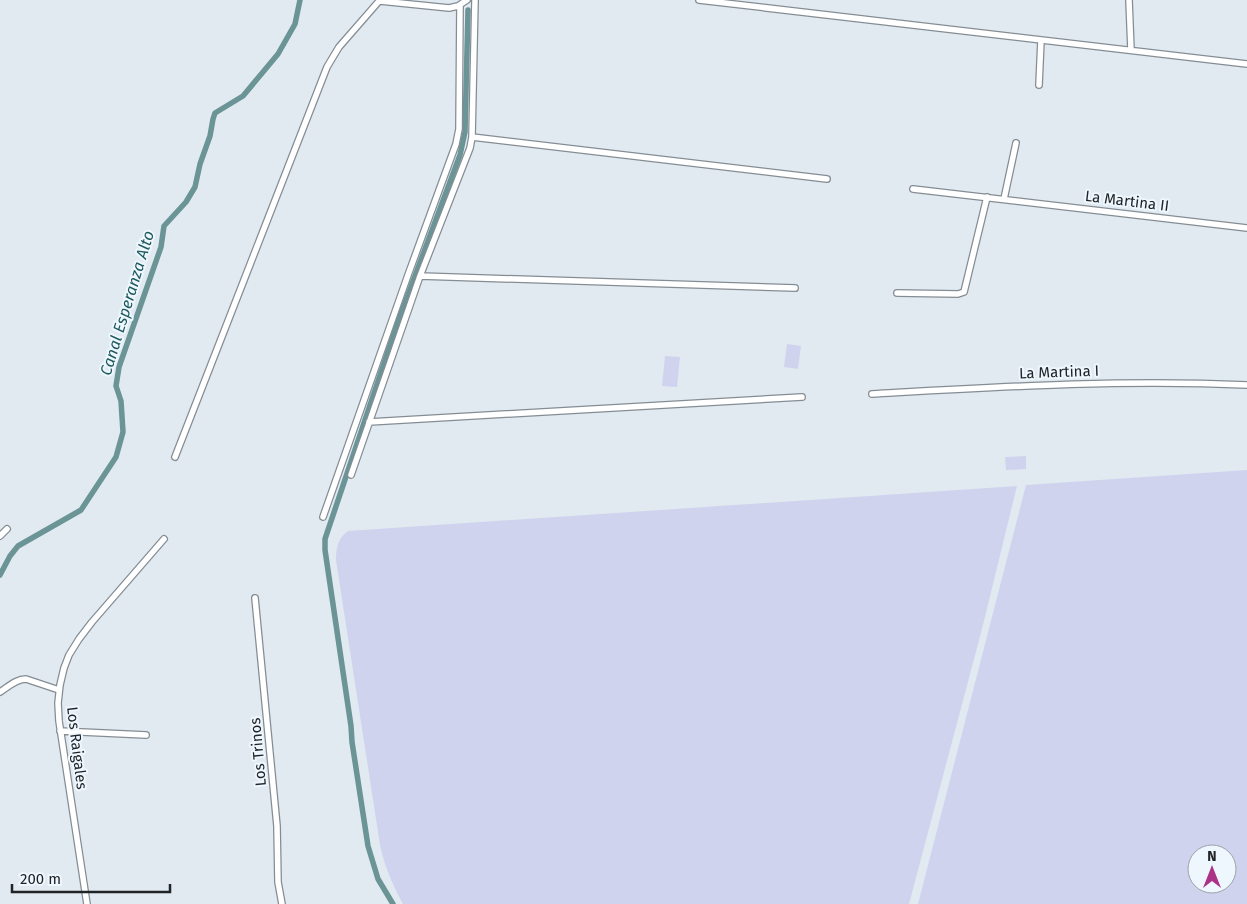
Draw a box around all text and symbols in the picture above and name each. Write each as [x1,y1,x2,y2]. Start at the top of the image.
street label: La Martina II [1084,187,1170,215]
water label: Canal Esperanza Alto [96,228,158,378]
street label: La Martina I [1019,362,1099,382]
street label: Los Raigales [63,706,91,790]
street label: Los Trinos [246,717,270,787]
north arrow [1187,844,1237,894]
text: N [1207,848,1217,865]
scale bar [12,862,170,894]
text: 200 m [20,870,61,888]

